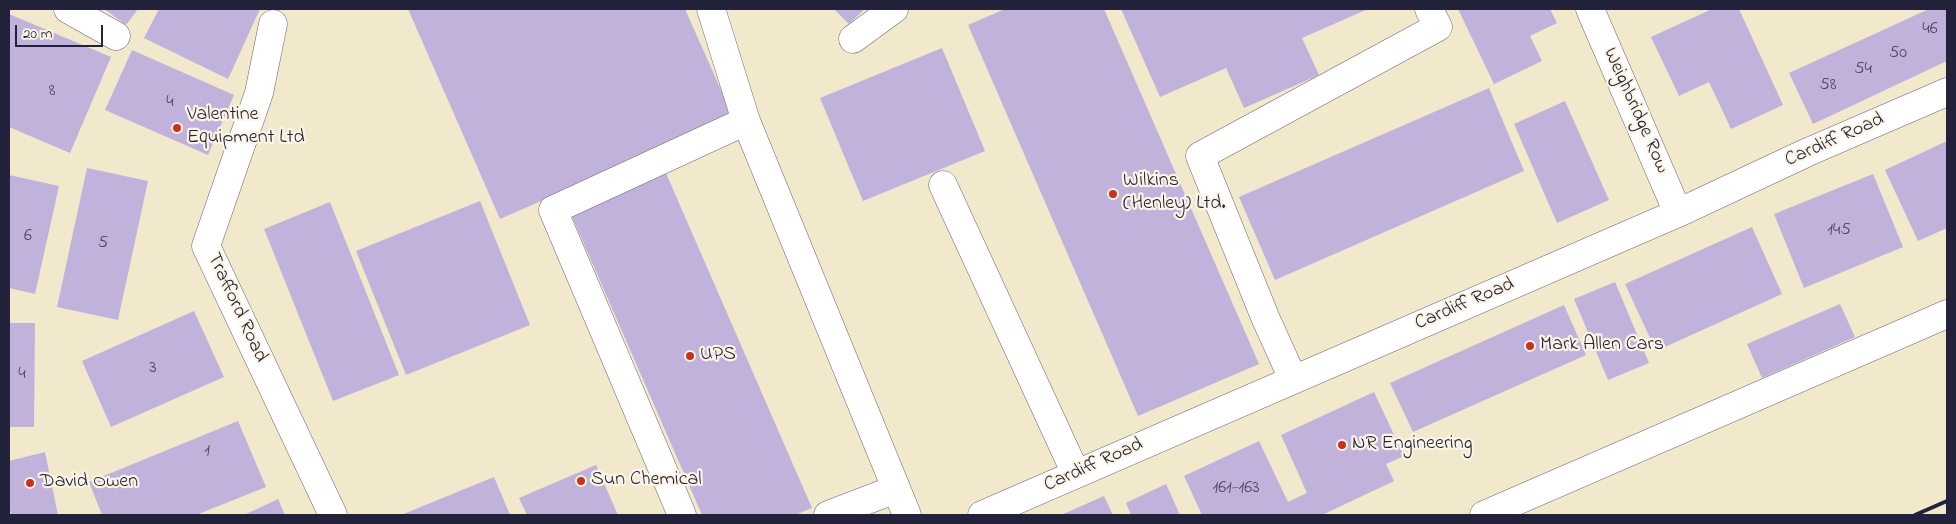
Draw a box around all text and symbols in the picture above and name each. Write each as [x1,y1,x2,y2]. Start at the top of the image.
scale bar [18,15,105,47]
house number: 46 [1922,19,1938,41]
text: 20 m [23,23,52,45]
house number: 50 [1889,43,1907,65]
street label: Weighbridge Row [1597,45,1673,177]
house number: 54 [1854,59,1872,81]
house number: 58 [1819,75,1837,97]
house number: 8 [49,81,55,103]
house number: 4 [166,92,174,114]
place label: Valentine Equipment Ltd [187,104,305,151]
street label: Cardiff Road [1782,109,1888,173]
marker: Valentine Equipment Ltd [171,122,183,134]
place label: Wilkins (Henley) Ltd. [1123,170,1226,217]
marker: Wilkins (Henley) Ltd. [1107,188,1119,200]
house number: 145 [1827,220,1851,242]
house number: 6 [24,226,32,248]
house number: 5 [98,233,108,255]
street label: Trafford Road [200,249,272,367]
street label: Cardiff Road [1412,273,1518,337]
place label: Mark Allen Cars [1540,334,1664,358]
marker: Mark Allen Cars [1524,340,1536,352]
place label: UPS [700,344,736,368]
marker: UPS [684,350,696,362]
house number: 3 [149,358,157,380]
house number: 4 [18,364,26,386]
place label: NR Engineering [1352,433,1473,457]
street label: Cardiff Road [1041,434,1147,498]
marker: NR Engineering [1336,439,1348,451]
house number: 1 [204,441,210,463]
place label: Sun Chemical [591,469,702,493]
place label: David Owen [40,471,138,495]
marker: Sun Chemical [575,475,587,487]
marker: David Owen [24,477,36,489]
house number: 161-163 [1212,478,1260,500]

